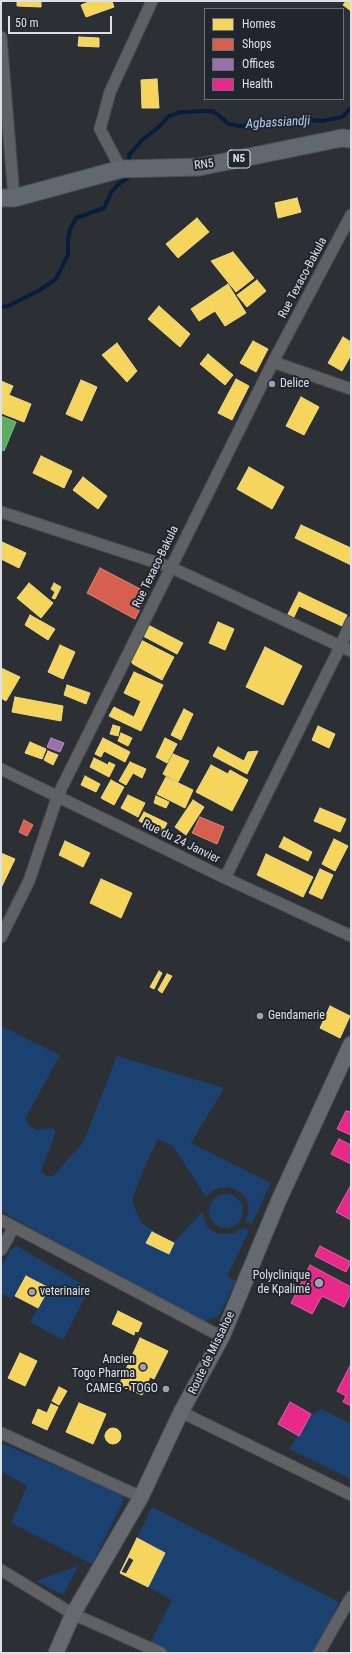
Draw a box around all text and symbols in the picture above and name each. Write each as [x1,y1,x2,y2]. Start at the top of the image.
scale bar [10,8,114,34]
legend [204,8,344,100]
text: 50 m [15,16,39,30]
text: Homes [242,17,276,31]
text: Shops [242,37,271,51]
text: Offices [242,57,275,71]
text: Health [242,77,273,91]
water label: Agbassiandji [245,114,311,132]
road number: N5 [228,150,250,168]
street label: RN5 [193,156,215,174]
street label: Rue Texaco-Bakula [276,235,330,321]
place label: Delice [280,377,309,391]
marker: Delice [267,379,277,389]
street label: Rue Texaco-Bakula [130,524,182,610]
street label: Rue du 24 Janvier [140,817,222,867]
place label: Gendamerie [268,1009,325,1023]
marker: Gendamerie [255,1011,265,1021]
place label: Polyclinique de Kpalimé [253,1269,310,1297]
marker: Polyclinique de Kpalimé [313,1277,325,1289]
place label: veterinaire [40,1285,90,1299]
marker: veterinaire [27,1287,37,1297]
street label: Route de Missahoe [186,1309,238,1397]
place label: Ancien Togo Pharma [72,1353,135,1381]
marker: Ancien Togo Pharma [138,1362,148,1372]
place label: CAMEG - TOGO [86,1382,158,1396]
marker: CAMEG - TOGO [161,1384,171,1394]

